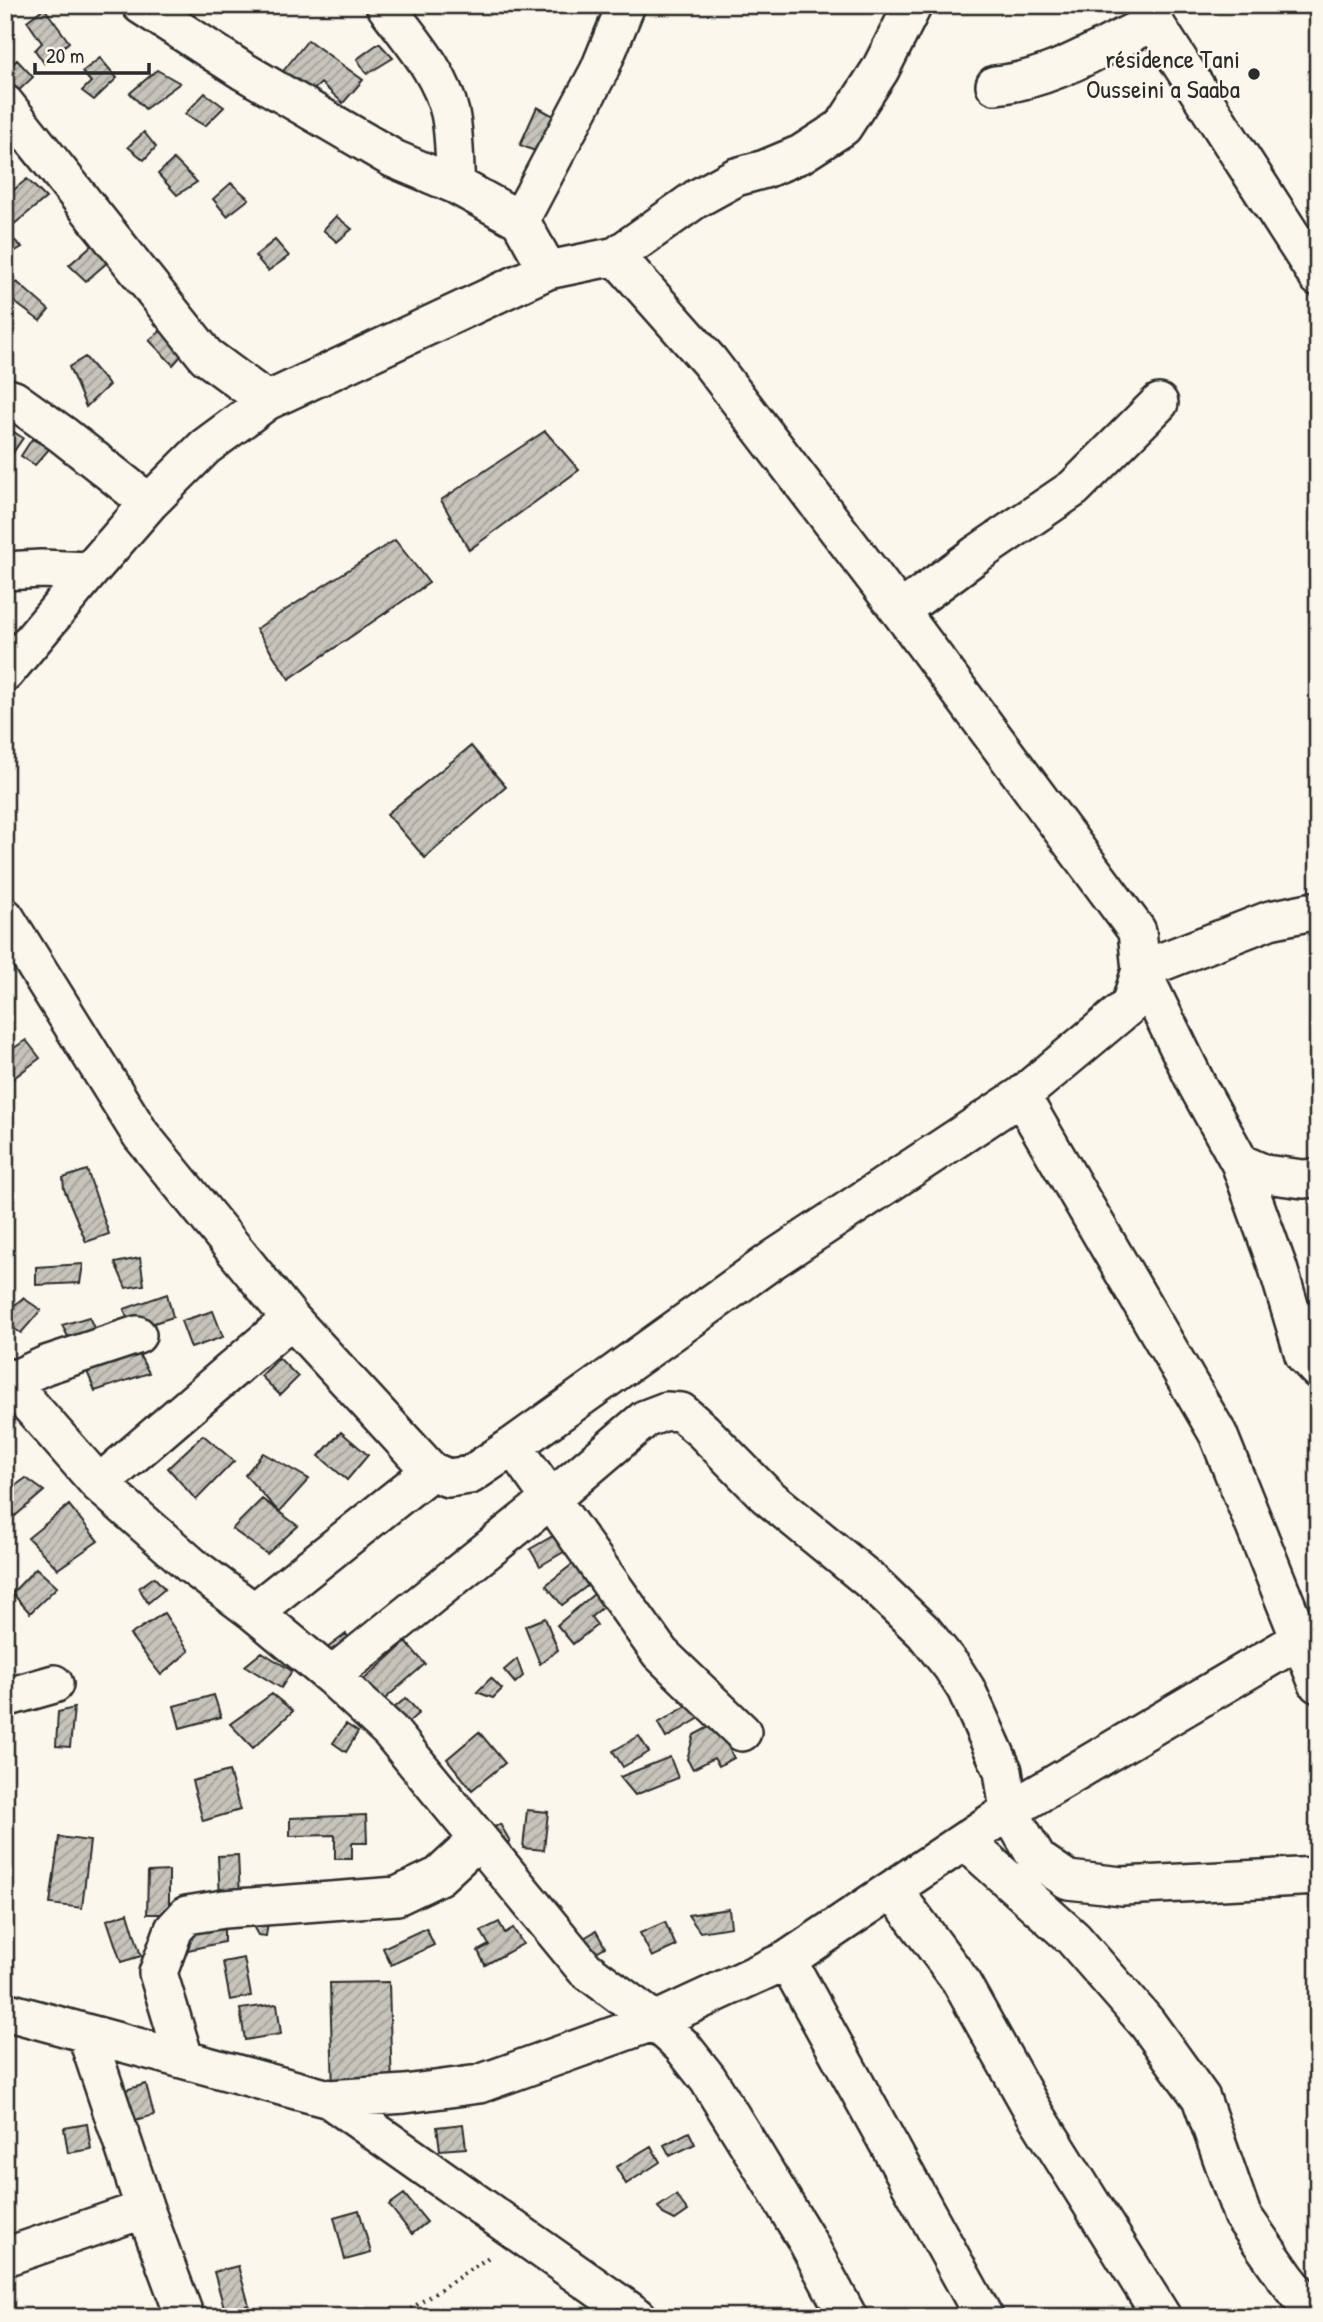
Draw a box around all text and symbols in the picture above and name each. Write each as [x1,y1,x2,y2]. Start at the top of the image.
scale bar [35,32,149,76]
text: 20 m [46,41,84,70]
place label: résidence Tani Ousseini a Saaba [1086,41,1240,106]
marker: résidence Tani Ousseini a Saaba [1246,66,1262,82]

